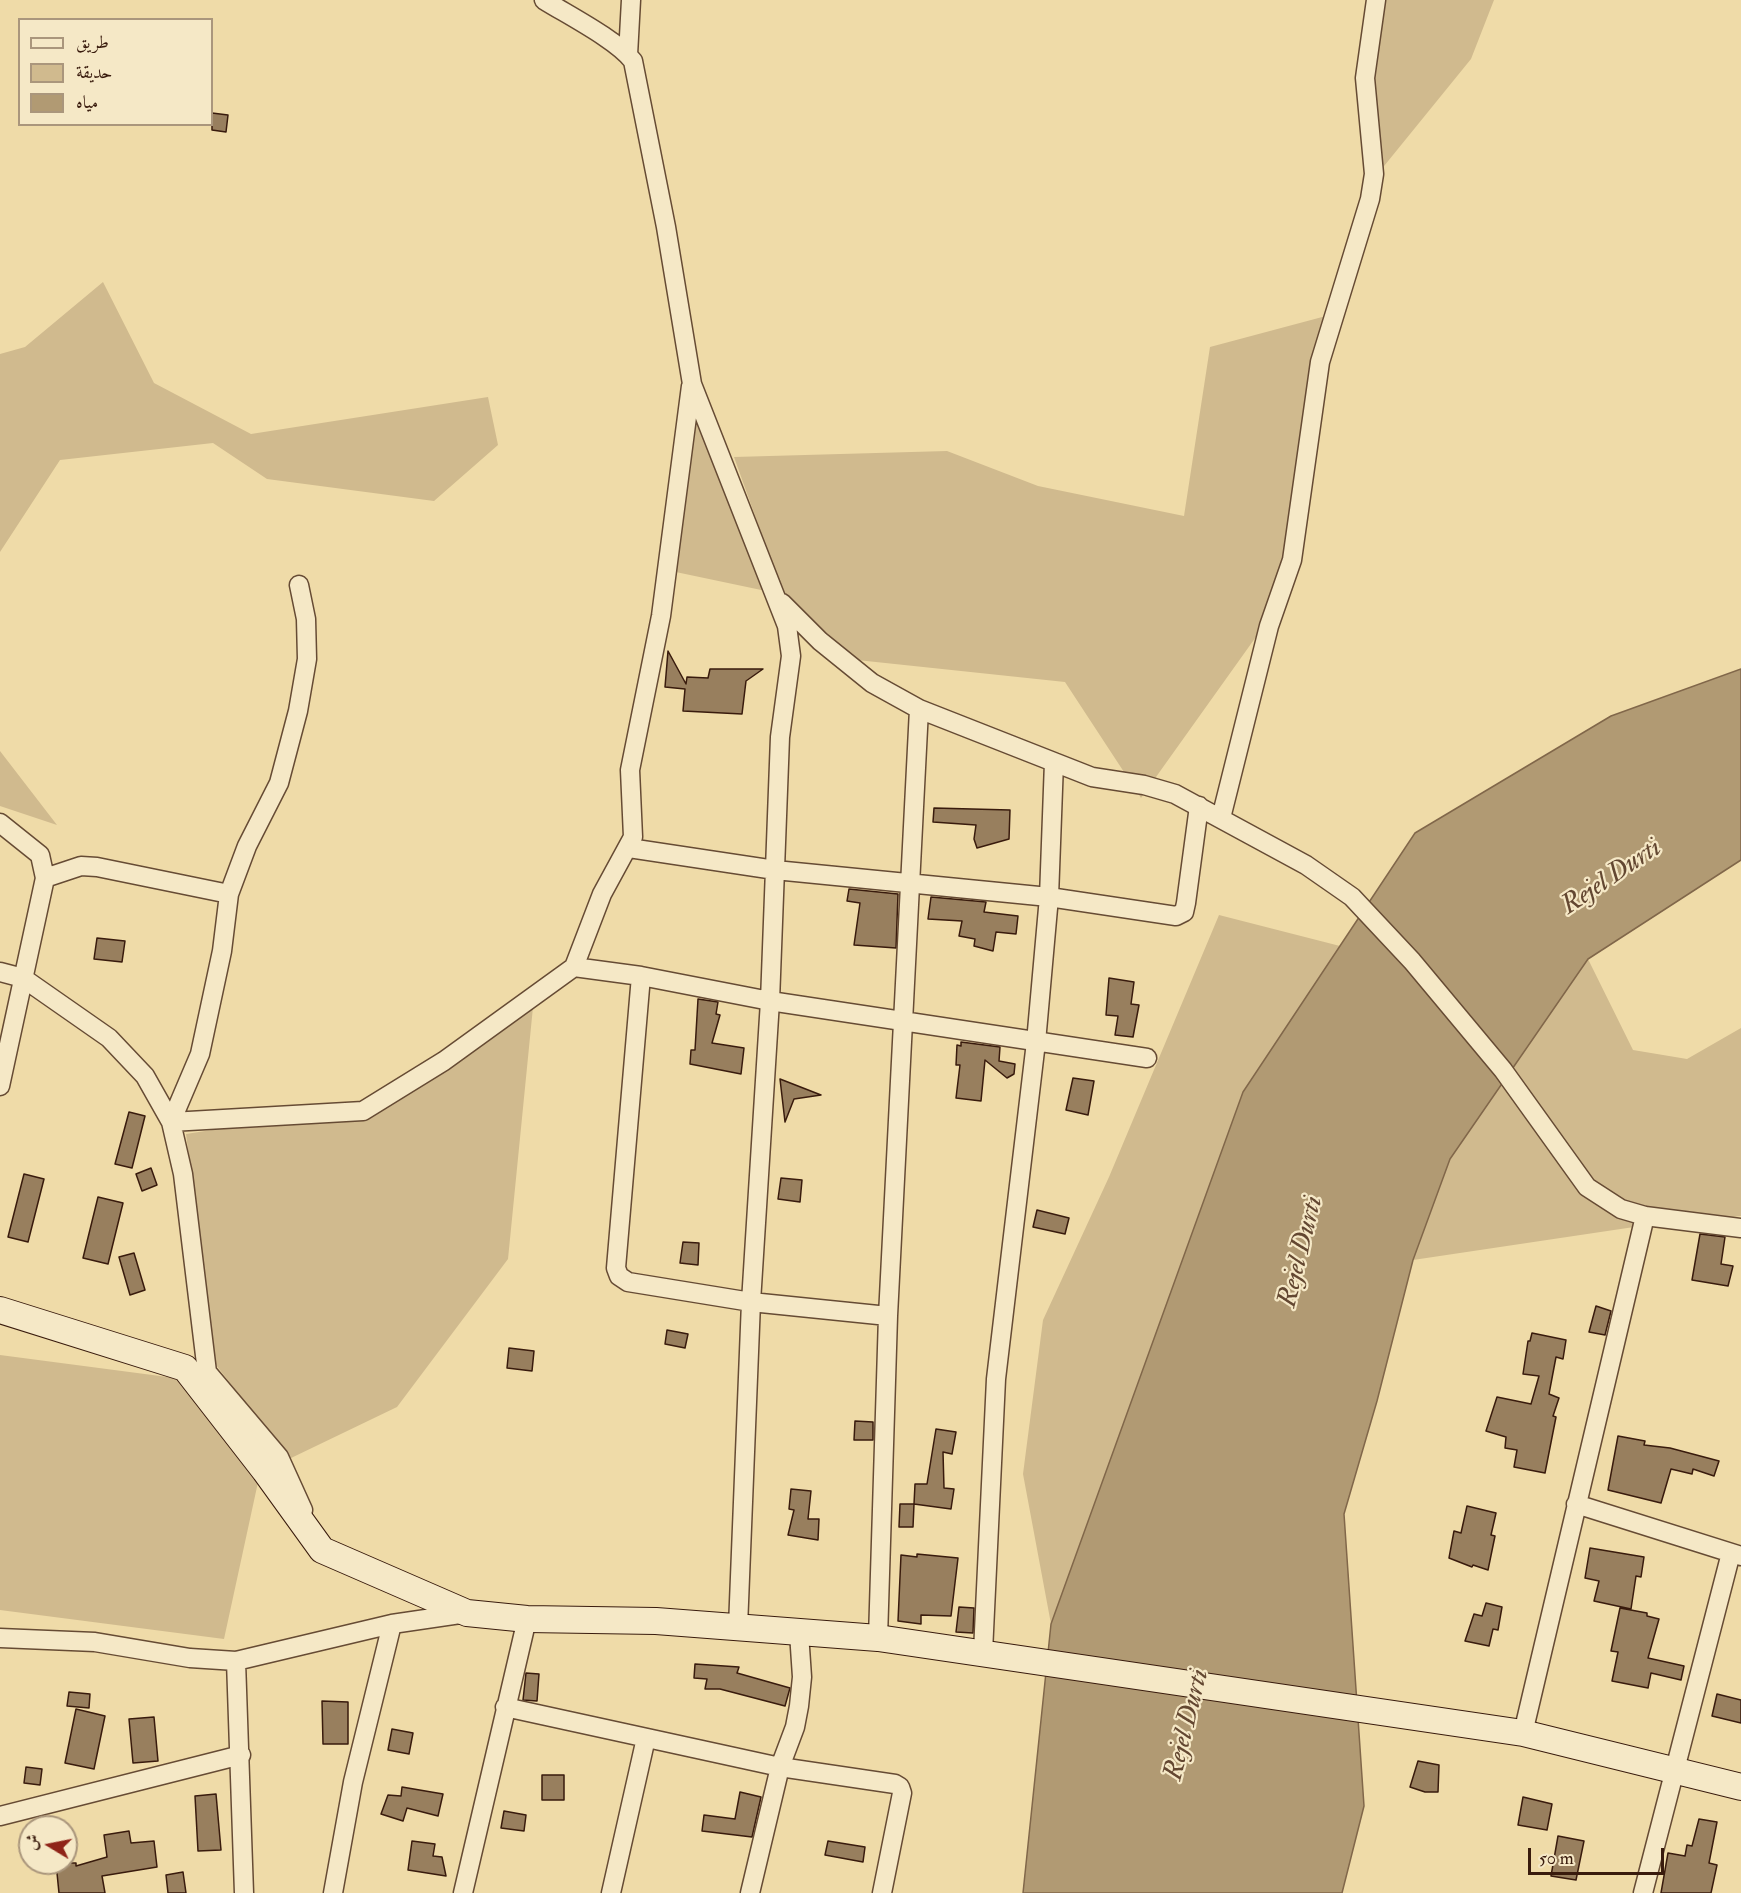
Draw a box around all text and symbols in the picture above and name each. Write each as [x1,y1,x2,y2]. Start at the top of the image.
legend [18,18,213,126]
text: طريق [76,31,109,54]
text: حديقة [76,61,112,84]
text: مياه [76,91,98,114]
water label: Rejel Durti [1556,833,1668,923]
water label: Rejel Durti [1273,1193,1331,1311]
water label: Rejel Durti [1159,1666,1217,1784]
north arrow [18,1815,78,1875]
text: ش [21,1833,43,1852]
scale bar [1531,1836,1668,1874]
text: 50 m [1539,1847,1574,1870]

